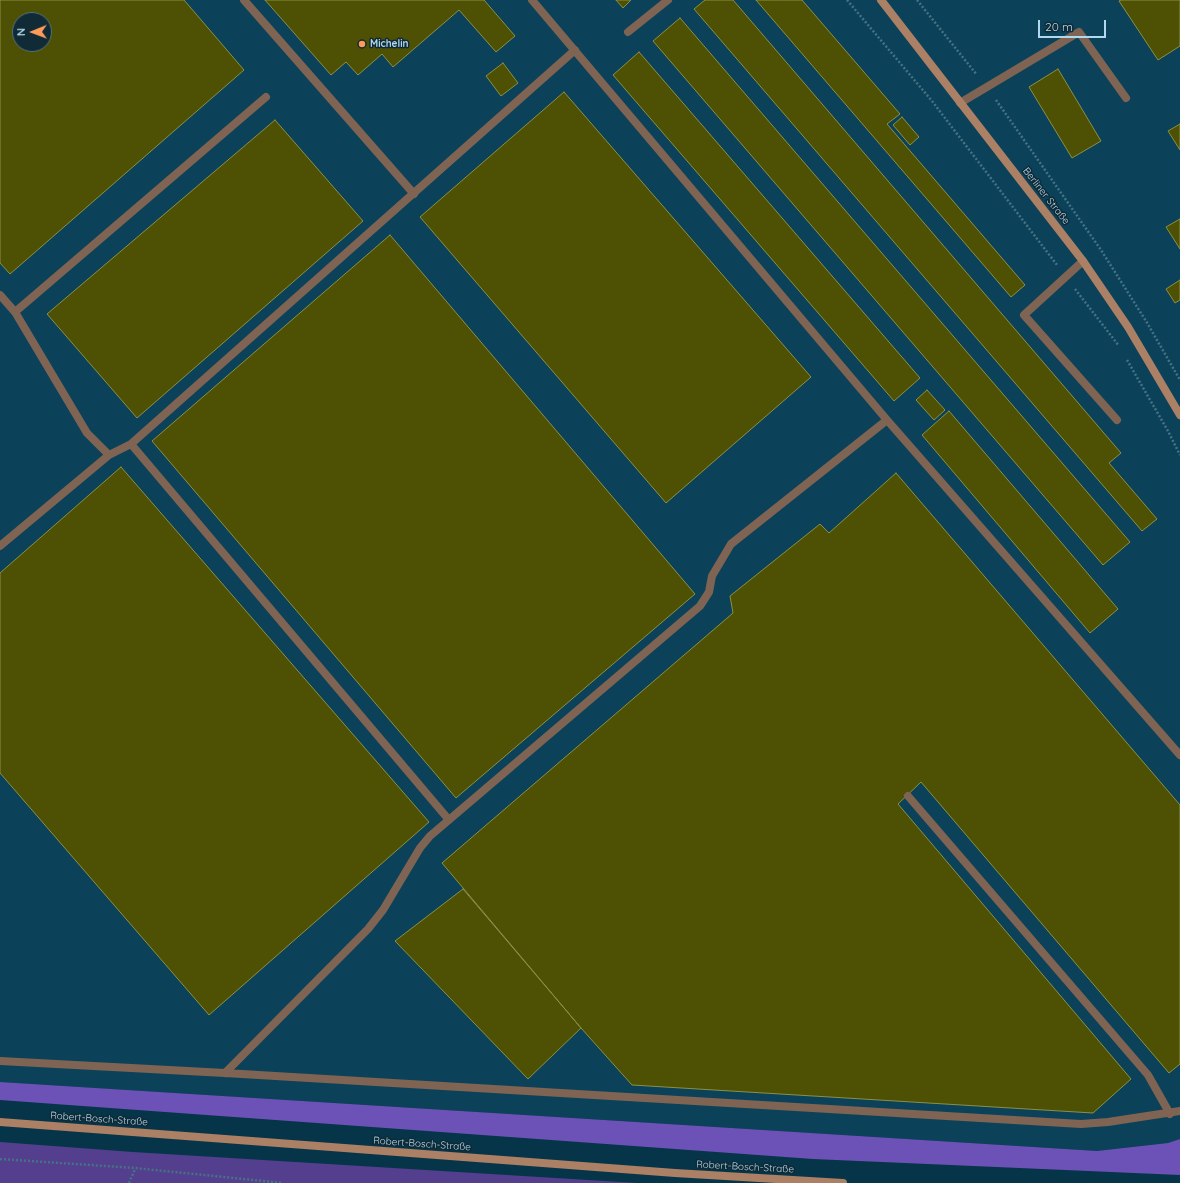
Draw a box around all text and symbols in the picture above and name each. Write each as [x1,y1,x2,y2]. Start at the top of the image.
north arrow [12,12,52,52]
scale bar [1040,12,1108,38]
text: 20 m [1045,19,1073,34]
text: N [14,28,28,36]
place label: Michelin [370,38,409,50]
marker: Michelin [357,39,367,49]
street label: Berliner Straße [1020,165,1072,227]
street label: Robert-Bosch-Straße [50,1110,148,1128]
street label: Robert-Bosch-Straße [373,1135,471,1153]
street label: Robert-Bosch-Straße [696,1158,794,1176]

